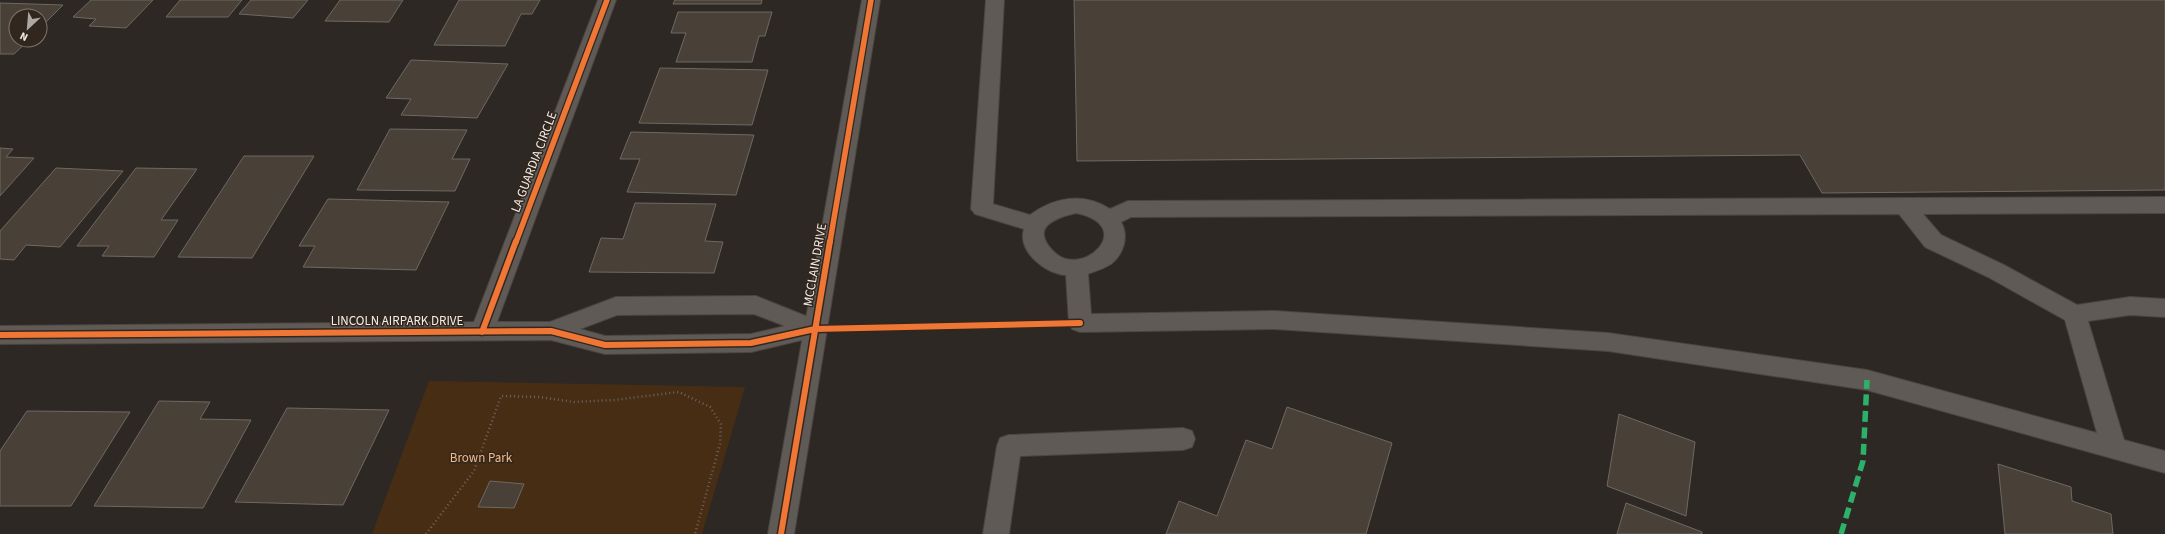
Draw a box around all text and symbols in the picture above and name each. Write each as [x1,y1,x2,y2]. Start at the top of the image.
north arrow [8,8,48,48]
text: N [17,28,30,45]
street label: LA GUARDIA CIRCLE [507,109,562,215]
street label: MCCLAIN DRIVE [799,222,831,308]
street label: LINCOLN AIRPARK DRIVE [331,312,464,330]
park label: Brown Park [450,449,513,467]

